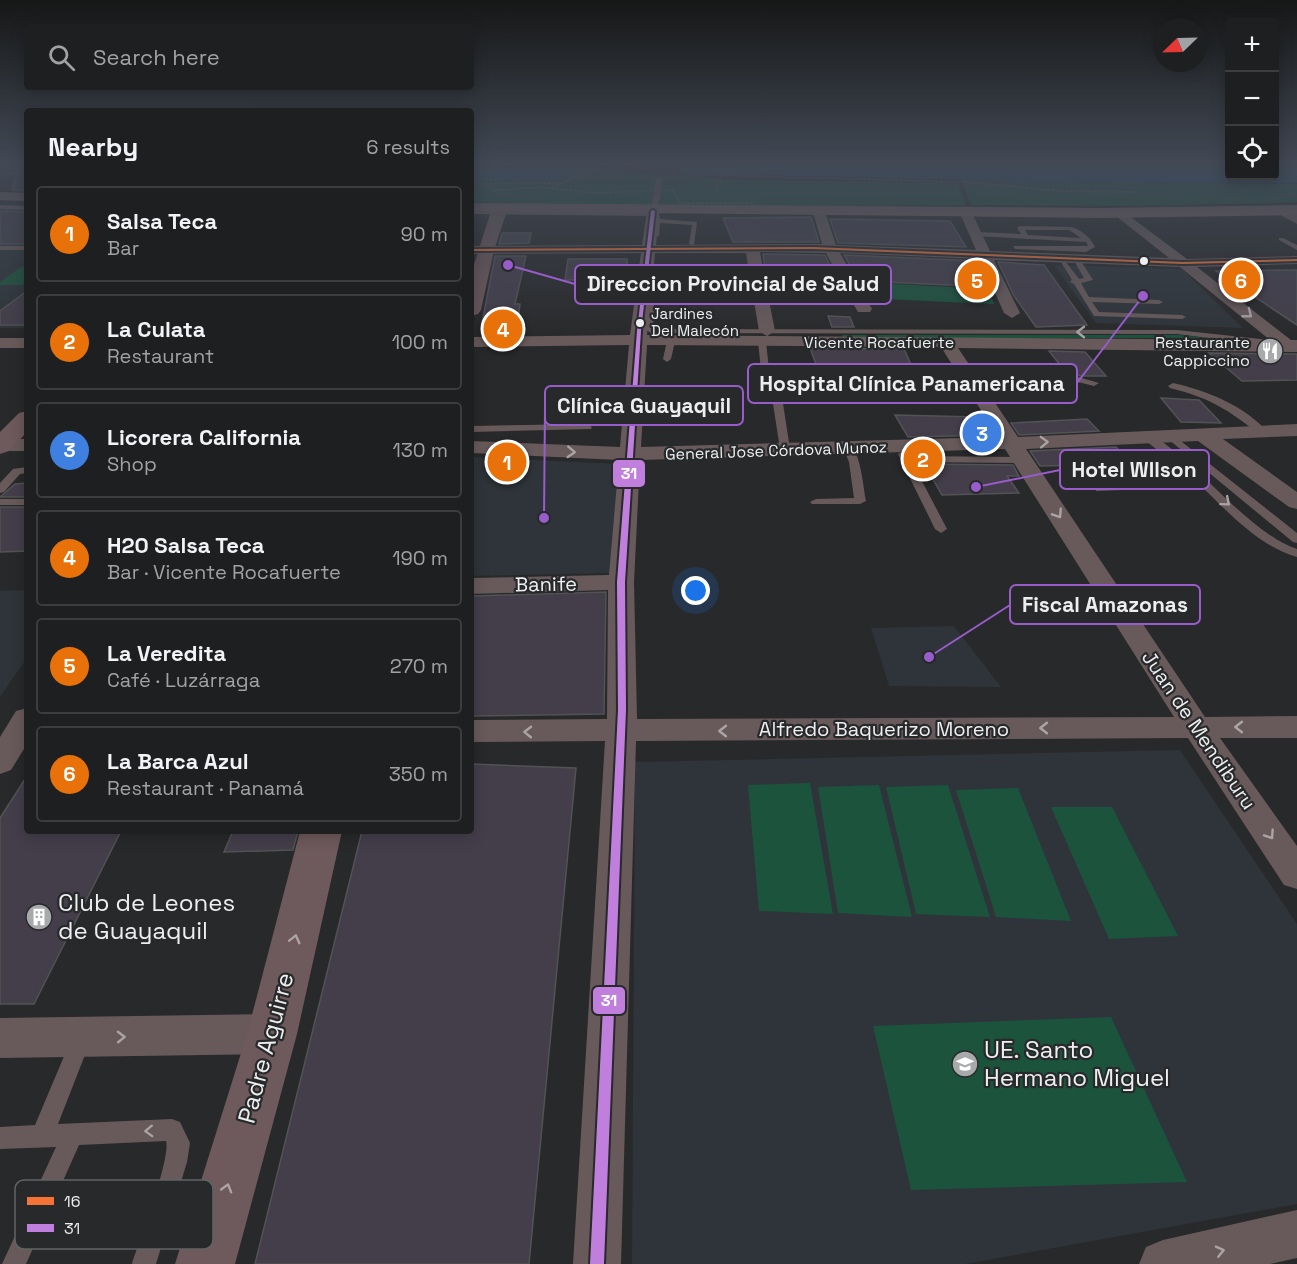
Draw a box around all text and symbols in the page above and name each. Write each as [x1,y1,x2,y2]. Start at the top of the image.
north arrow [1153,18,1207,72]
map controls [1225,18,1279,180]
button: + [1225,18,1279,72]
search box [24,24,474,90]
icon: search [45,41,78,74]
text: Search here [93,43,220,71]
button: − [1225,72,1279,126]
button: locate [1225,126,1279,180]
text: Nearby [48,130,138,164]
text: 6 results [366,134,450,160]
text: Salsa Teca [107,207,217,235]
text: 1 [65,221,74,247]
text: 90 m [401,221,448,247]
text: Bar [107,235,139,261]
unlabelled marker [1138,255,1150,267]
pin: 5 [958,258,996,302]
pin: 6 [1222,258,1260,302]
callout: Direccion Provincial de Salud [575,265,891,304]
text: Direccion Provincial de Salud [587,270,879,297]
place label: Jardines Del Malecón [651,304,739,340]
pin: 4 [484,306,522,352]
one-way arrow [1241,307,1252,318]
text: La Culata [107,315,205,343]
marker: Jardines Del Malecón [634,317,646,329]
one-way arrow [1077,326,1086,338]
text: 2 [64,329,75,355]
text: 100 m [392,329,448,355]
street label: Vicente Rocafuerte [804,332,954,353]
place label: Restaurante Cappiccino [1155,332,1250,371]
restaurant icon: Restaurante Cappiccino [1255,336,1285,366]
text: Restaurant [107,343,214,369]
callout: Hospital Clínica Panamericana [748,364,1077,403]
text: Hospital Clínica Panamericana [759,370,1065,397]
callout: Clínica Guayaquil [545,386,743,425]
text: Clínica Guayaquil [557,392,731,419]
pin: 3 [962,410,1002,456]
text: Licorera California [107,423,301,451]
street label: General Jose Córdova Munoz [665,436,887,465]
pin: 2 [904,436,942,482]
one-way arrow [1039,436,1048,449]
text: 3 [63,437,76,463]
text: 130 m [392,437,448,463]
pin: 1 [488,440,526,484]
one-way arrow [567,445,576,458]
callout: Hotel WIlson [1060,450,1209,489]
text: Shop [107,451,157,477]
text: Hotel WIlson [1071,456,1197,483]
line badge: 31 [612,459,646,488]
text: 31 [621,463,637,484]
one-way arrow [1219,495,1230,506]
one-way arrow [1051,508,1063,518]
text: H20 Salsa Teca [107,531,265,559]
text: 4 [63,545,76,571]
text: 190 m [392,545,448,571]
text: Bar · Vicente Rocafuerte [107,559,341,585]
street label: Banife [515,570,577,598]
your location [681,576,710,605]
callout: Fiscal Amazonas [1010,585,1200,624]
text: Fiscal Amazonas [1022,591,1188,618]
text: La Veredita [107,639,226,667]
street label: Juan de Mendiburu [1136,645,1262,815]
text: 5 [64,653,76,679]
text: 270 m [390,653,448,679]
text: Café · Luzárraga [107,667,260,693]
street label: Alfredo Baquerizo Moreno [759,716,1009,742]
one-way arrow [1234,721,1243,733]
one-way arrow [1039,722,1048,734]
one-way arrow [523,725,532,738]
one-way arrow [718,725,727,737]
text: La Barca Azul [107,747,249,775]
text: 6 [63,761,76,787]
text: 350 m [389,761,448,787]
text: Restaurant · Panamá [107,775,304,801]
one-way arrow [1263,828,1274,839]
place label: Club de Leones de Guayaquil [58,887,235,946]
building icon: Club de Leones de Guayaquil [24,902,54,932]
one-way arrow [288,934,301,944]
street label: Padre Aguirre [231,969,301,1127]
line badge: 31 [592,986,626,1015]
text: 31 [601,990,617,1011]
one-way arrow [117,1030,126,1043]
place label: UE. Santo Hermano Miguel [984,1034,1170,1093]
school or university icon: UE. Santo Hermano Miguel [950,1049,980,1079]
one-way arrow [145,1125,154,1138]
legend [15,1180,213,1249]
one-way arrow [220,1183,232,1194]
text: 16 [64,1191,80,1212]
text: 31 [64,1218,80,1239]
one-way arrow [1214,1245,1224,1258]

